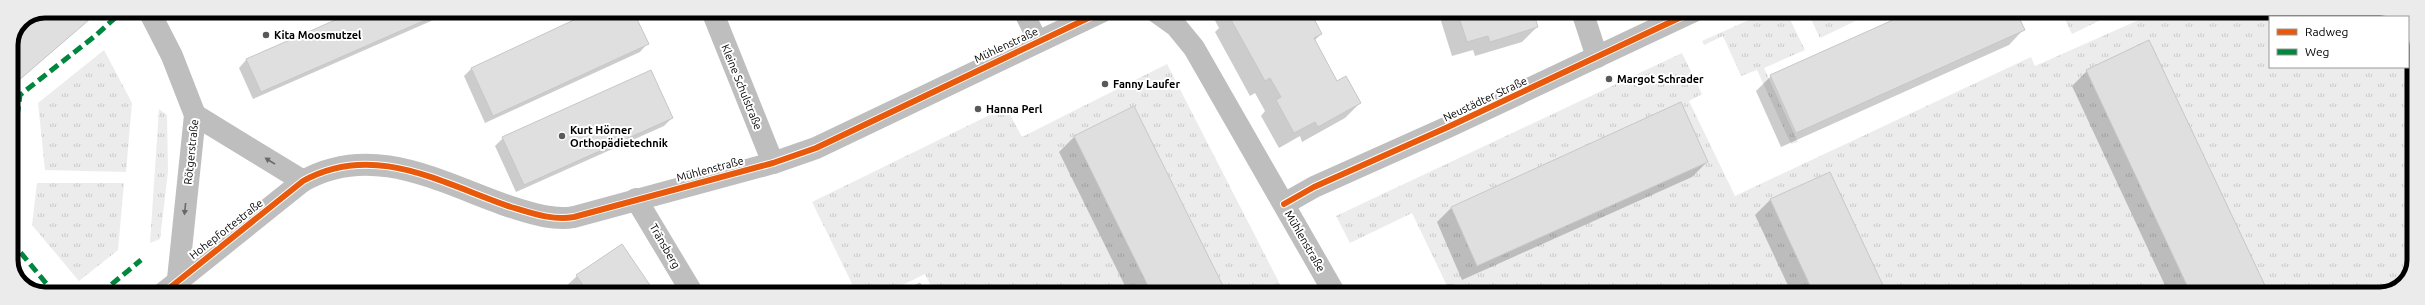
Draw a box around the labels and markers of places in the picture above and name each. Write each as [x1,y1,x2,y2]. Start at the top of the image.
place label: Kita Moosmutzel [274,29,362,41]
marker: Kita Moosmutzel [261,30,271,40]
place label: Margot Schrader [1617,73,1704,85]
marker: Margot Schrader [1604,74,1614,84]
place label: Fanny Laufer [1113,78,1180,90]
marker: Fanny Laufer [1100,79,1110,89]
place label: Hanna Perl [986,103,1043,115]
marker: Hanna Perl [973,104,983,114]
place label: Kurt Hörner Orthopädietechnik [570,124,669,149]
marker: Kurt Hörner Orthopädietechnik [557,131,567,141]

